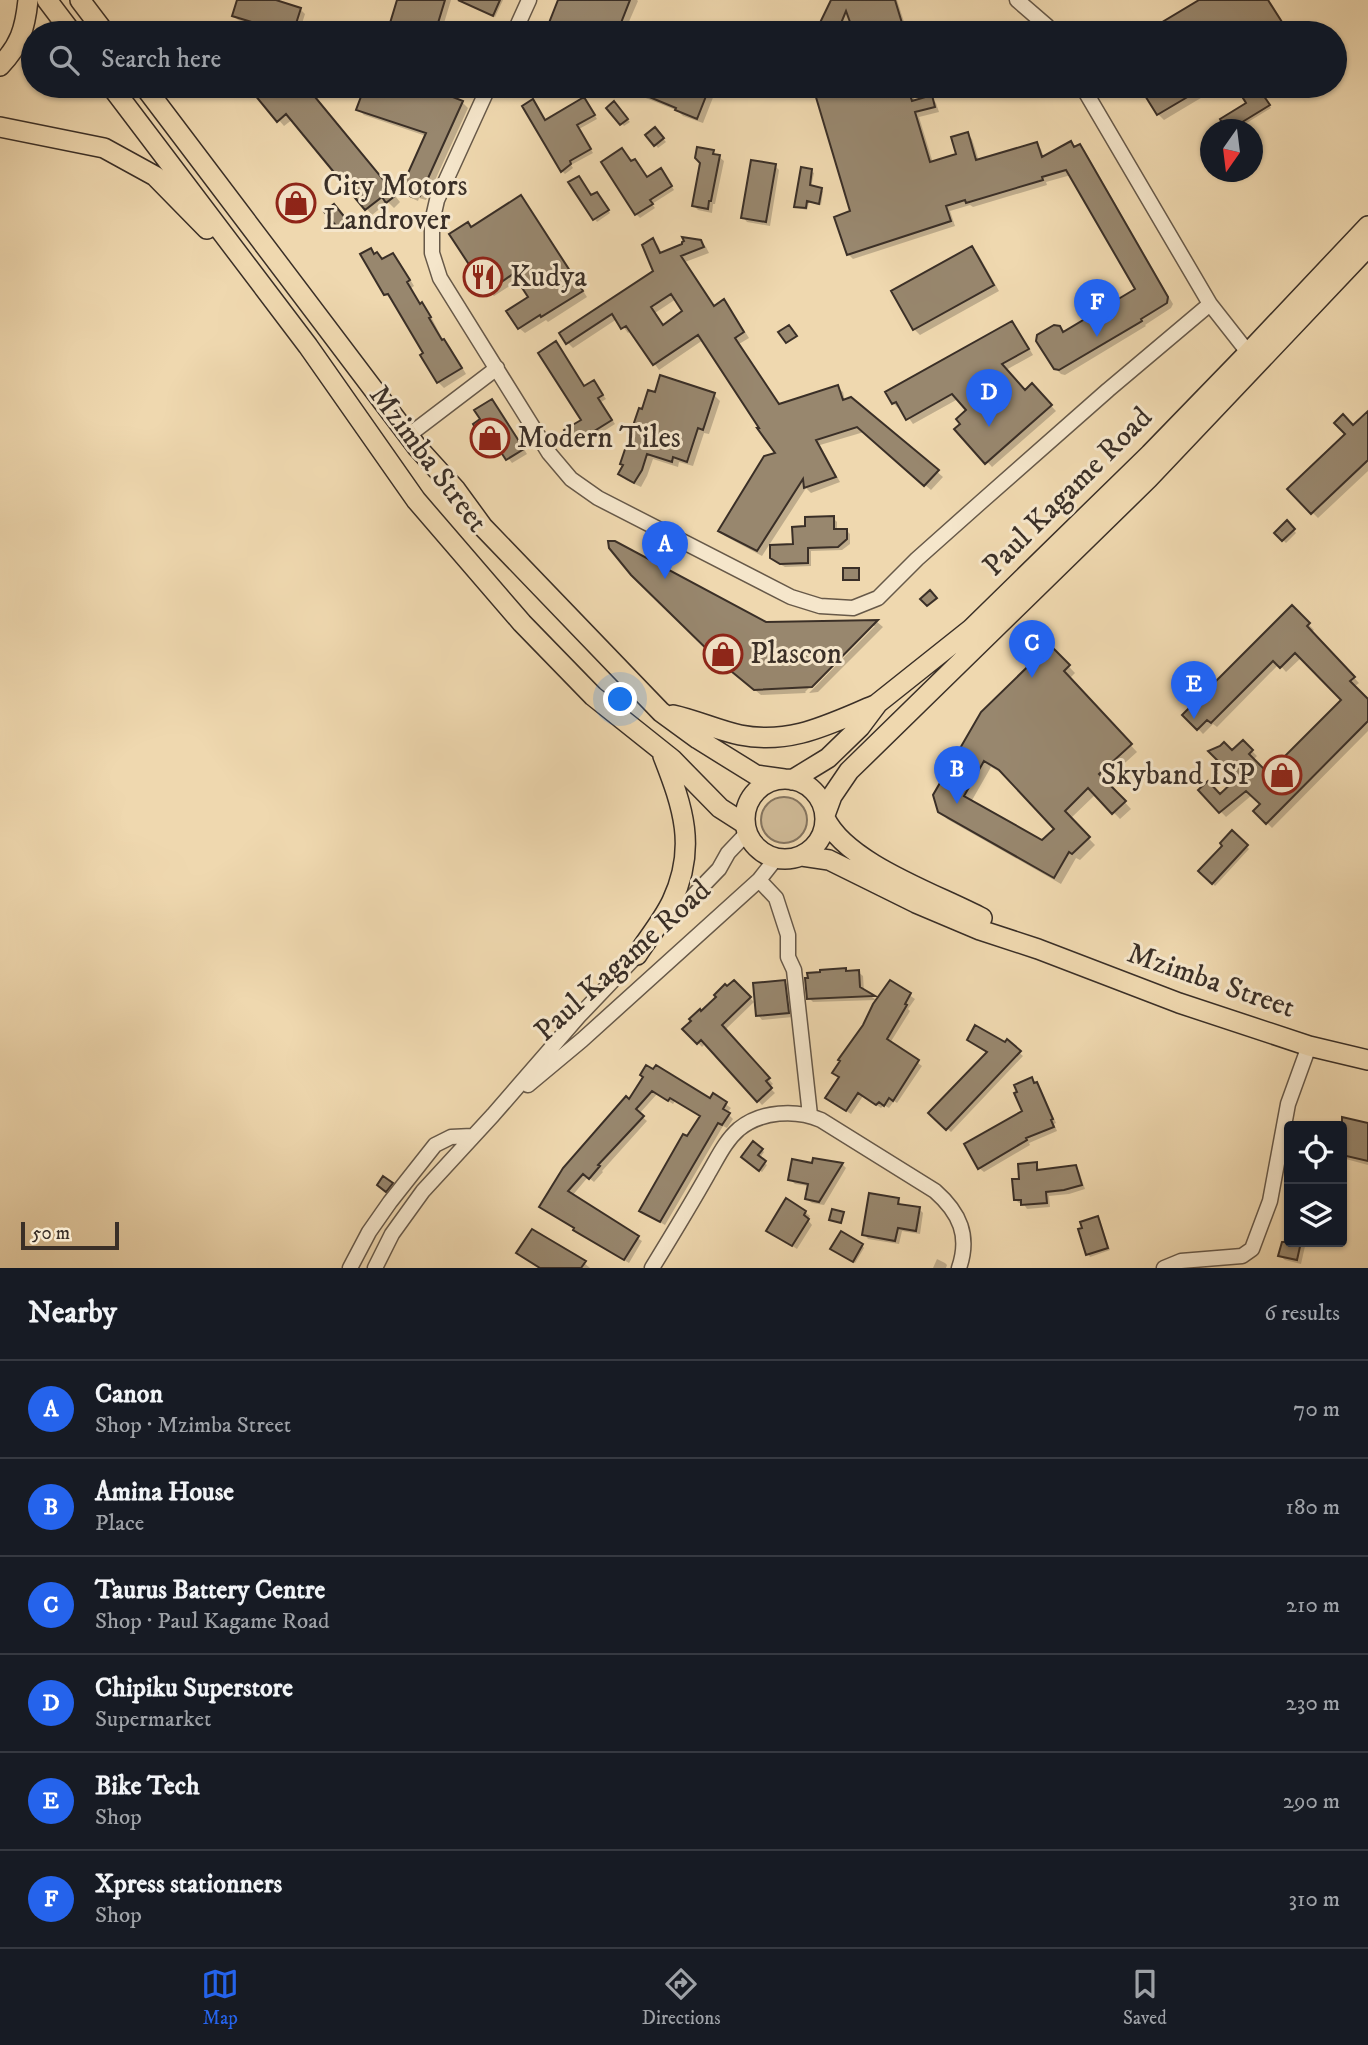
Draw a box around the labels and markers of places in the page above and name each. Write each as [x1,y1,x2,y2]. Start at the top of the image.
place label: City Motors Landrover [323,168,468,239]
shop icon: City Motors Landrover [275,182,317,224]
restaurant icon: Kudya [462,256,504,298]
place label: Kudya [510,259,587,296]
pin: F [1074,279,1120,337]
pin: D [966,369,1012,427]
shop icon: Modern Tiles [469,417,511,459]
place label: Modern Tiles [517,420,681,457]
pin: A [642,521,688,579]
pin: C [1009,620,1055,678]
shop icon: Plascon [702,633,744,675]
place label: Plascon [750,636,843,673]
pin: E [1171,661,1217,719]
pin: B [934,746,980,804]
shop icon: Skyband ISP [1261,754,1303,796]
place label: Skyband ISP [1101,757,1255,794]

